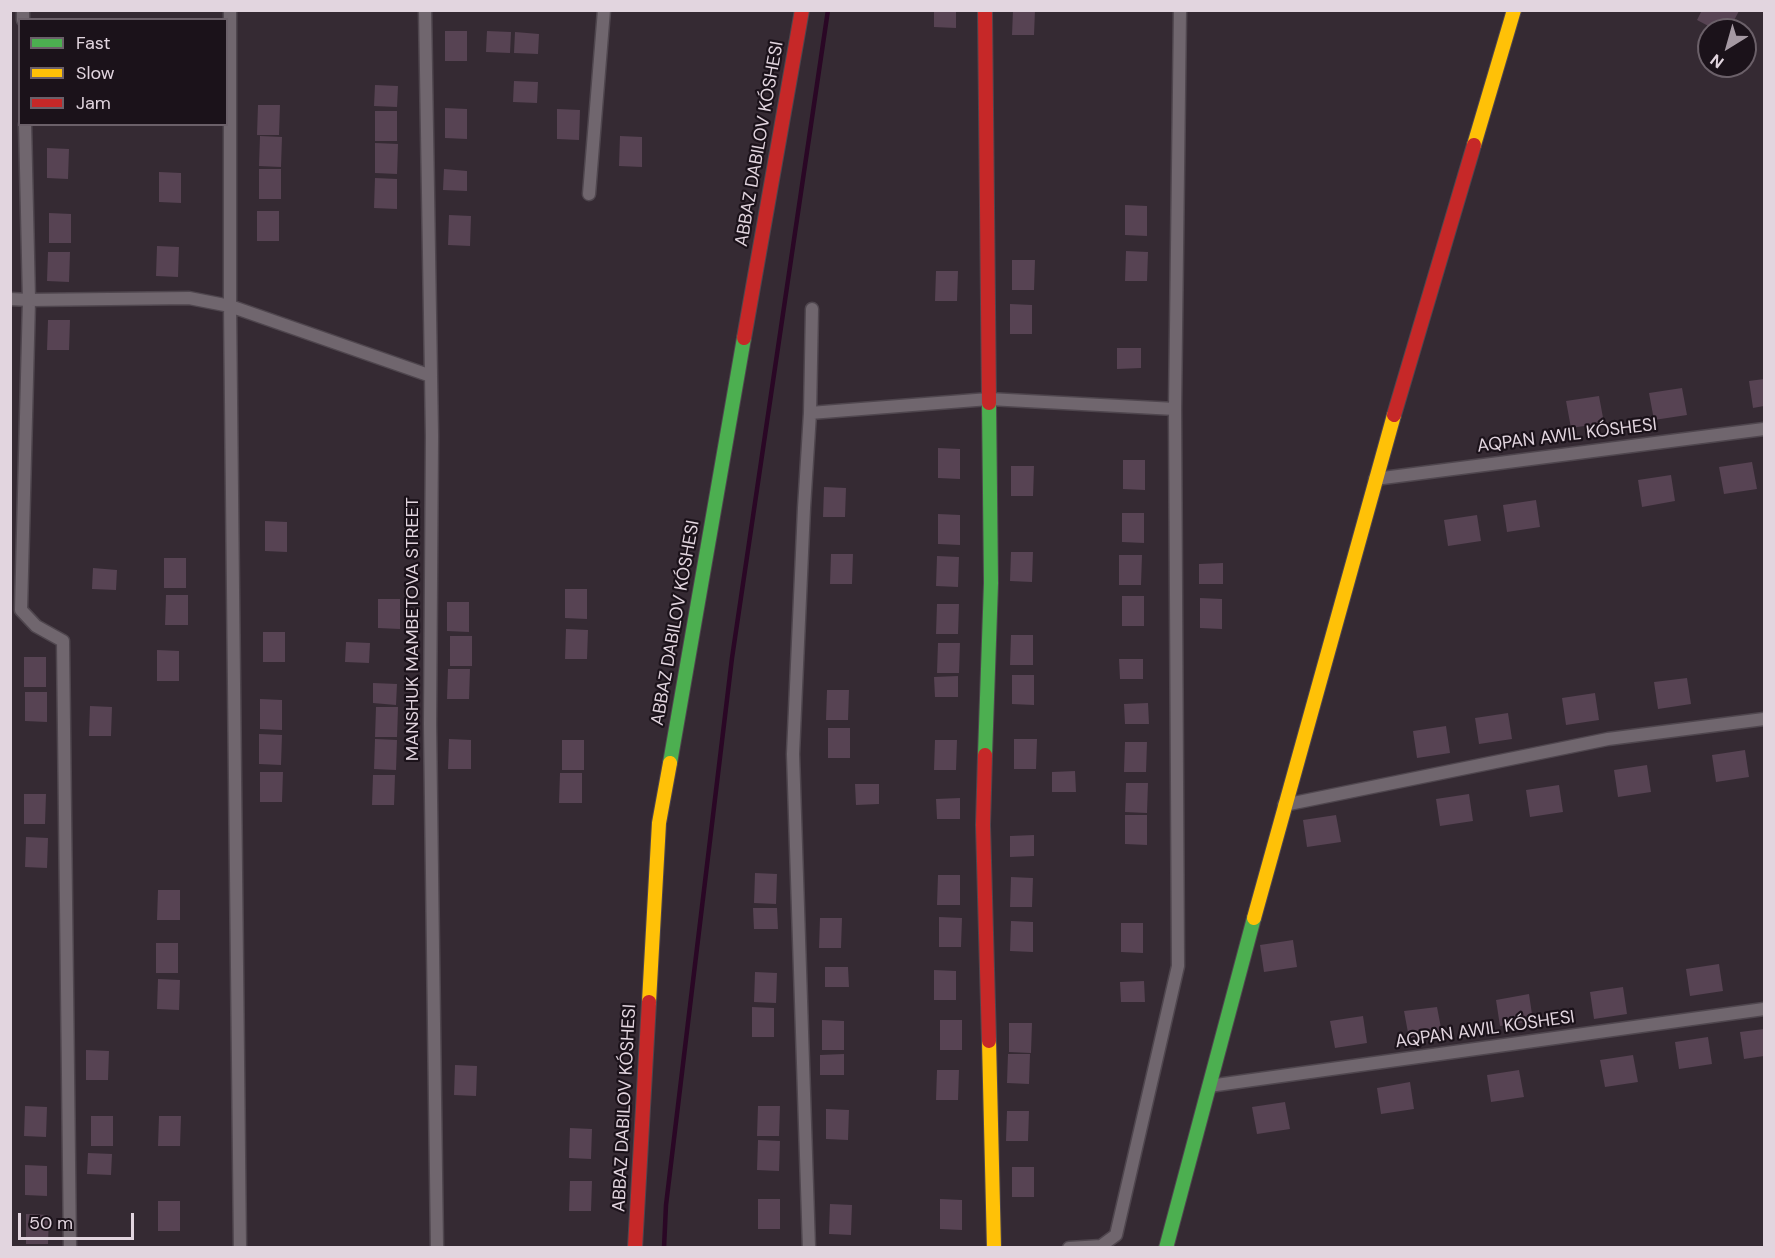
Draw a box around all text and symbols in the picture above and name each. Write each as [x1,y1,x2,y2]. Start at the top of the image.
legend [18,18,228,126]
north arrow [1697,18,1757,78]
text: Fast [76,31,111,55]
street label: ABBAZ DABILOV KÓSHESI [731,40,789,248]
text: N [1706,49,1728,73]
text: Slow [76,61,115,85]
text: Jam [76,91,111,115]
street label: AQPAN AWIL KÓSHESI [1476,414,1658,458]
street label: MANSHUK MAMBETOVA STREET [402,497,424,761]
street label: ABBAZ DABILOV KÓSHESI [647,519,705,727]
street label: ABBAZ DABILOV KÓSHESI [609,1003,641,1213]
street label: AQPAN AWIL KÓSHESI [1394,1007,1576,1053]
scale bar [21,1201,136,1239]
text: 50 m [29,1211,73,1235]

